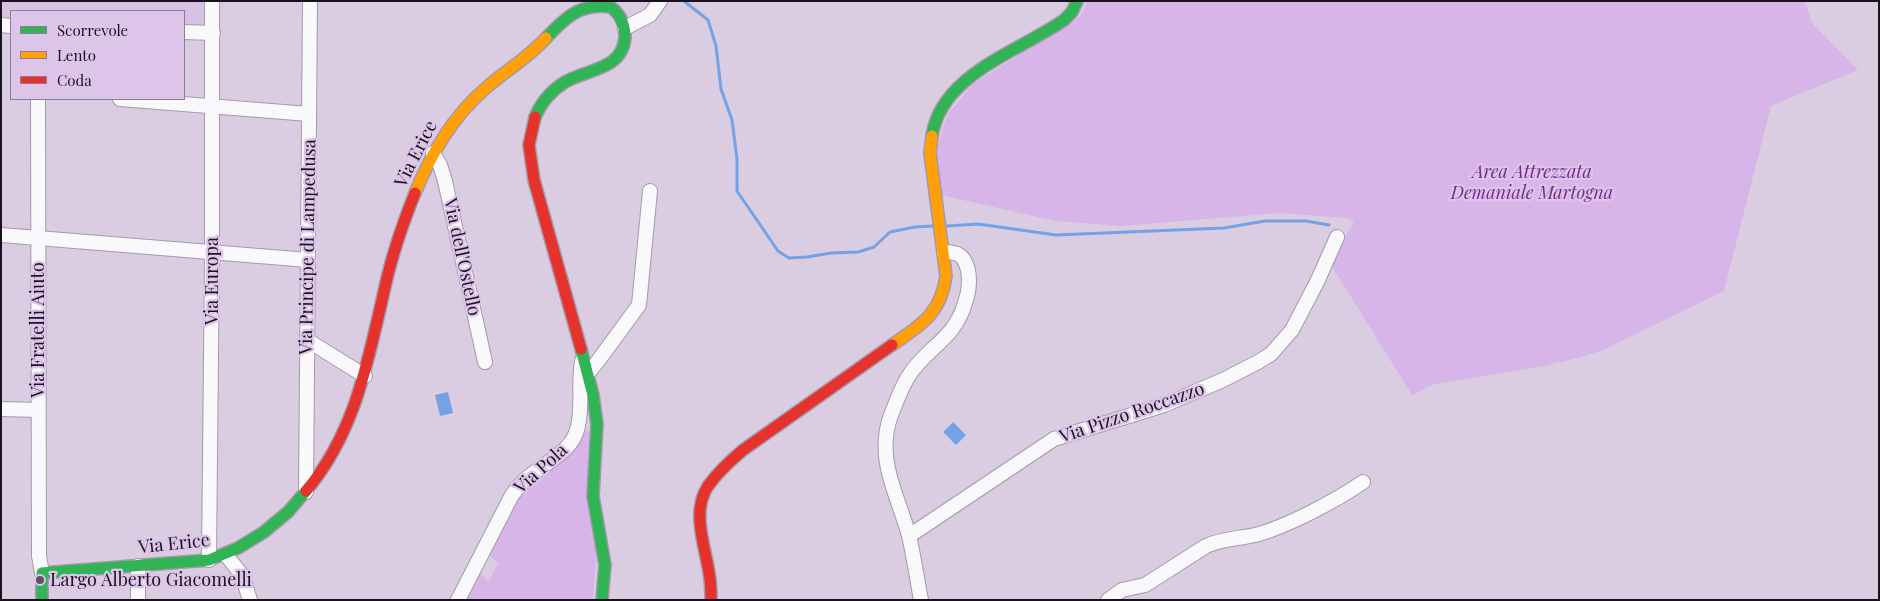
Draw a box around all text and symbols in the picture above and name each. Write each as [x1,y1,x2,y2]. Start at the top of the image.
legend [10,10,185,100]
text: Scorrevole [57,20,128,40]
text: Lento [57,45,96,65]
text: Coda [57,70,92,90]
street label: Via Erice [390,117,442,191]
street label: Via Principe di Lampedusa [295,139,321,355]
park label: Area Attrezzata Demaniale Martogna [1451,161,1613,203]
street label: Via dell'Ostello [439,196,485,318]
street label: Via Europa [201,237,223,325]
street label: Via Fratelli Aiuto [27,262,49,398]
street label: Via Pizzo Roccazzo [1057,378,1207,448]
street label: Via Pola [510,440,572,498]
street label: Via Erice [137,530,211,558]
place label: Largo Alberto Giacomelli [50,569,252,591]
marker: Largo Alberto Giacomelli [34,574,46,586]

